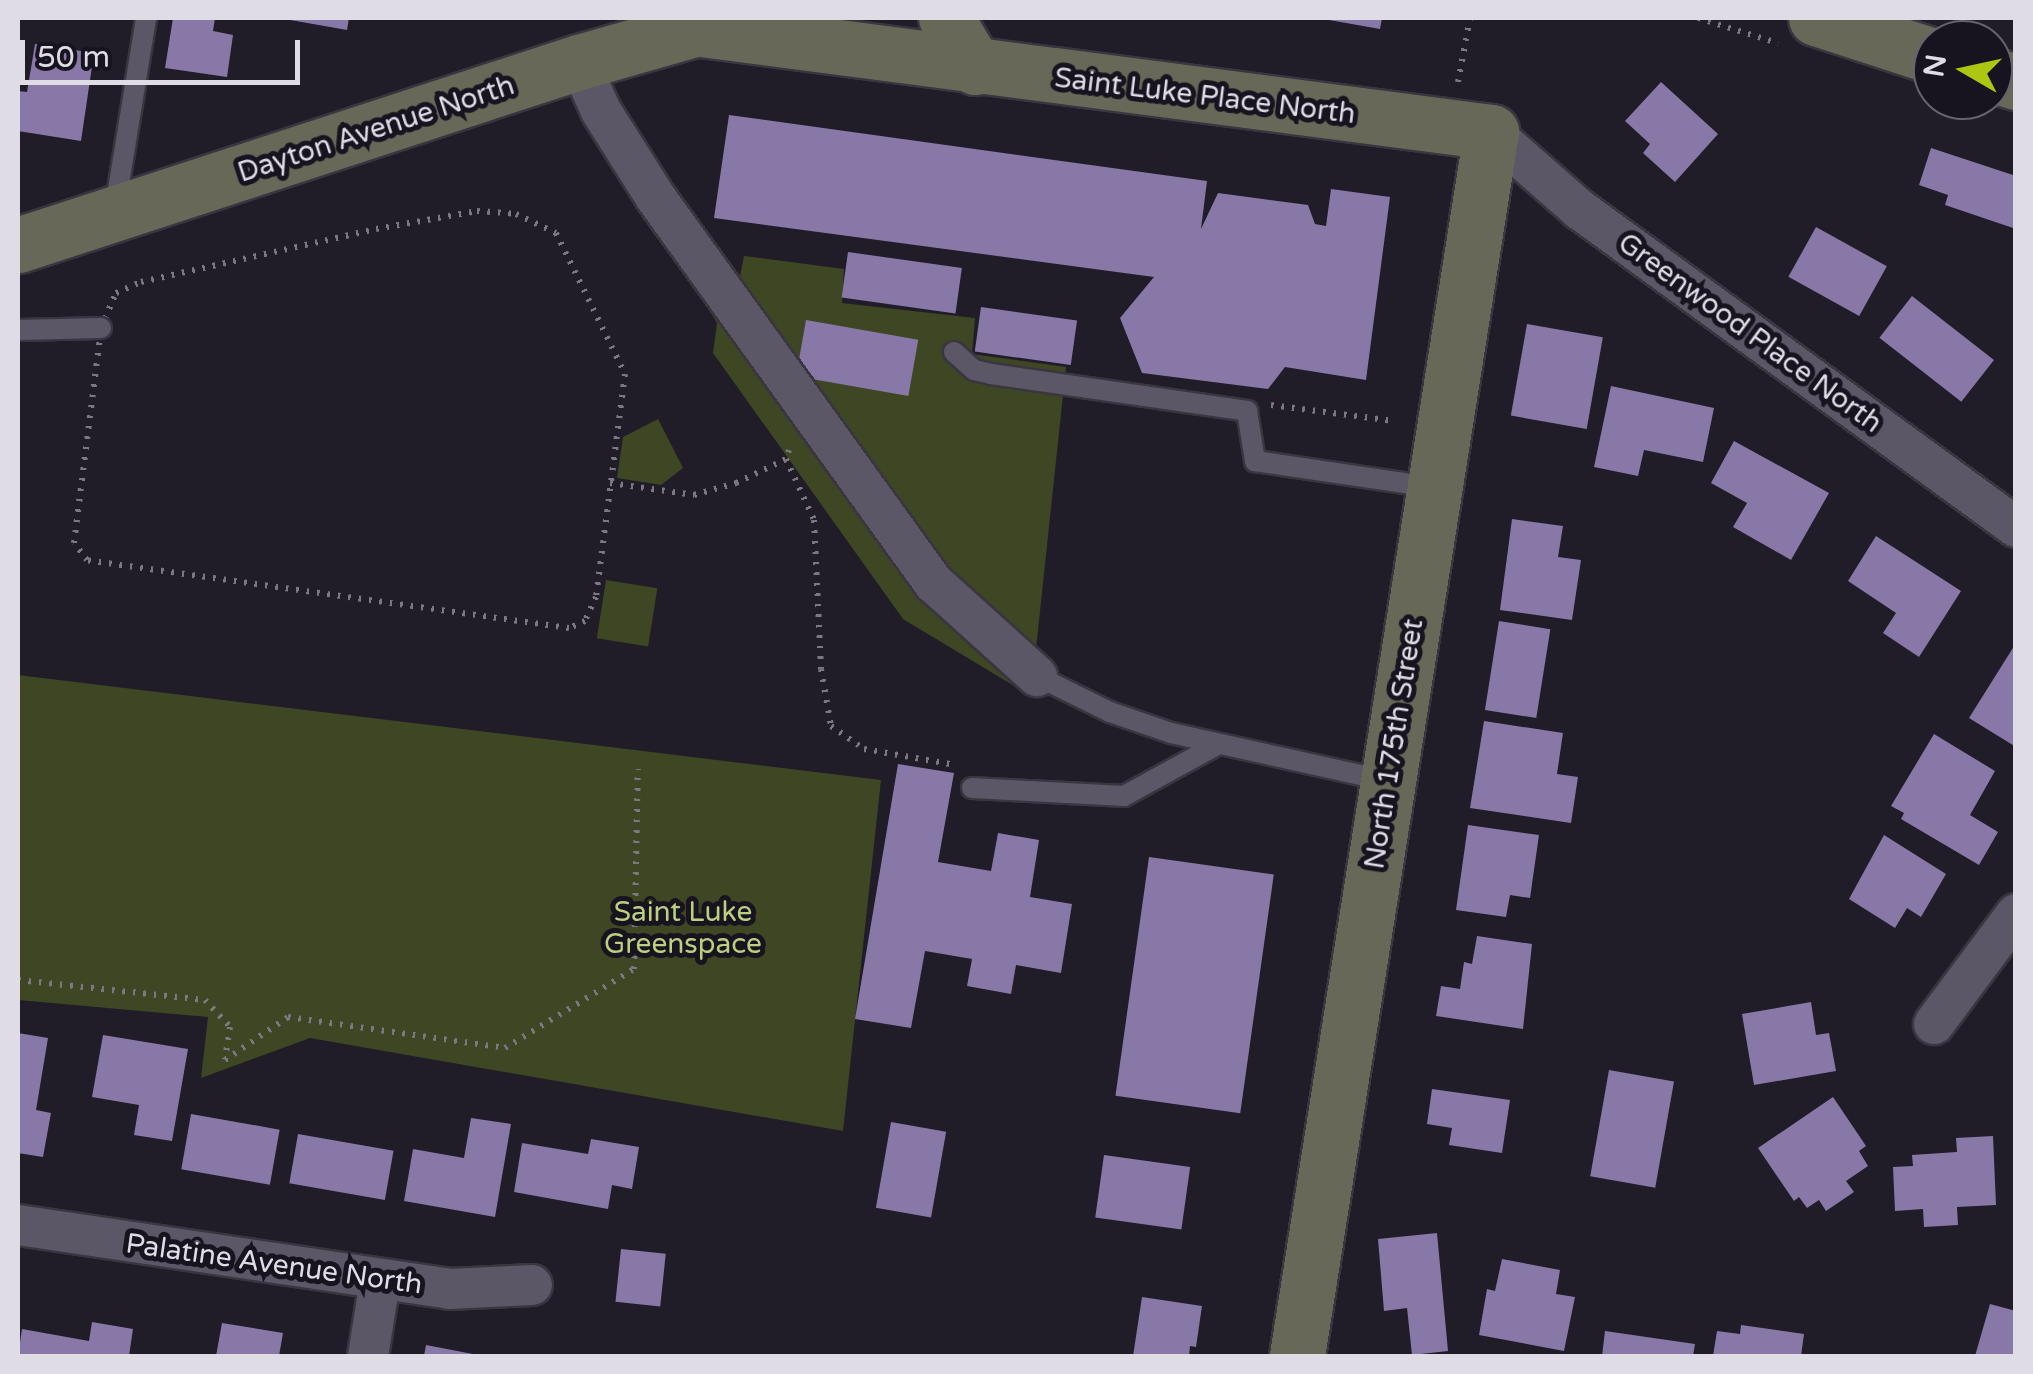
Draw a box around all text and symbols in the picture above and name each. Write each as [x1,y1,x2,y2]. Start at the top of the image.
scale bar [25,20,305,82]
north arrow [1913,20,2013,120]
text: 50 m [37,39,110,76]
text: N [1917,52,1954,79]
street label: Saint Luke Place North [1053,61,1357,131]
street label: Dayton Avenue North [233,68,519,190]
street label: Greenwood Place North [1612,226,1888,440]
street label: North 175th Street [1358,617,1430,871]
park label: Saint Luke Greenspace [604,895,762,961]
street label: Palatine Avenue North [124,1227,424,1301]

